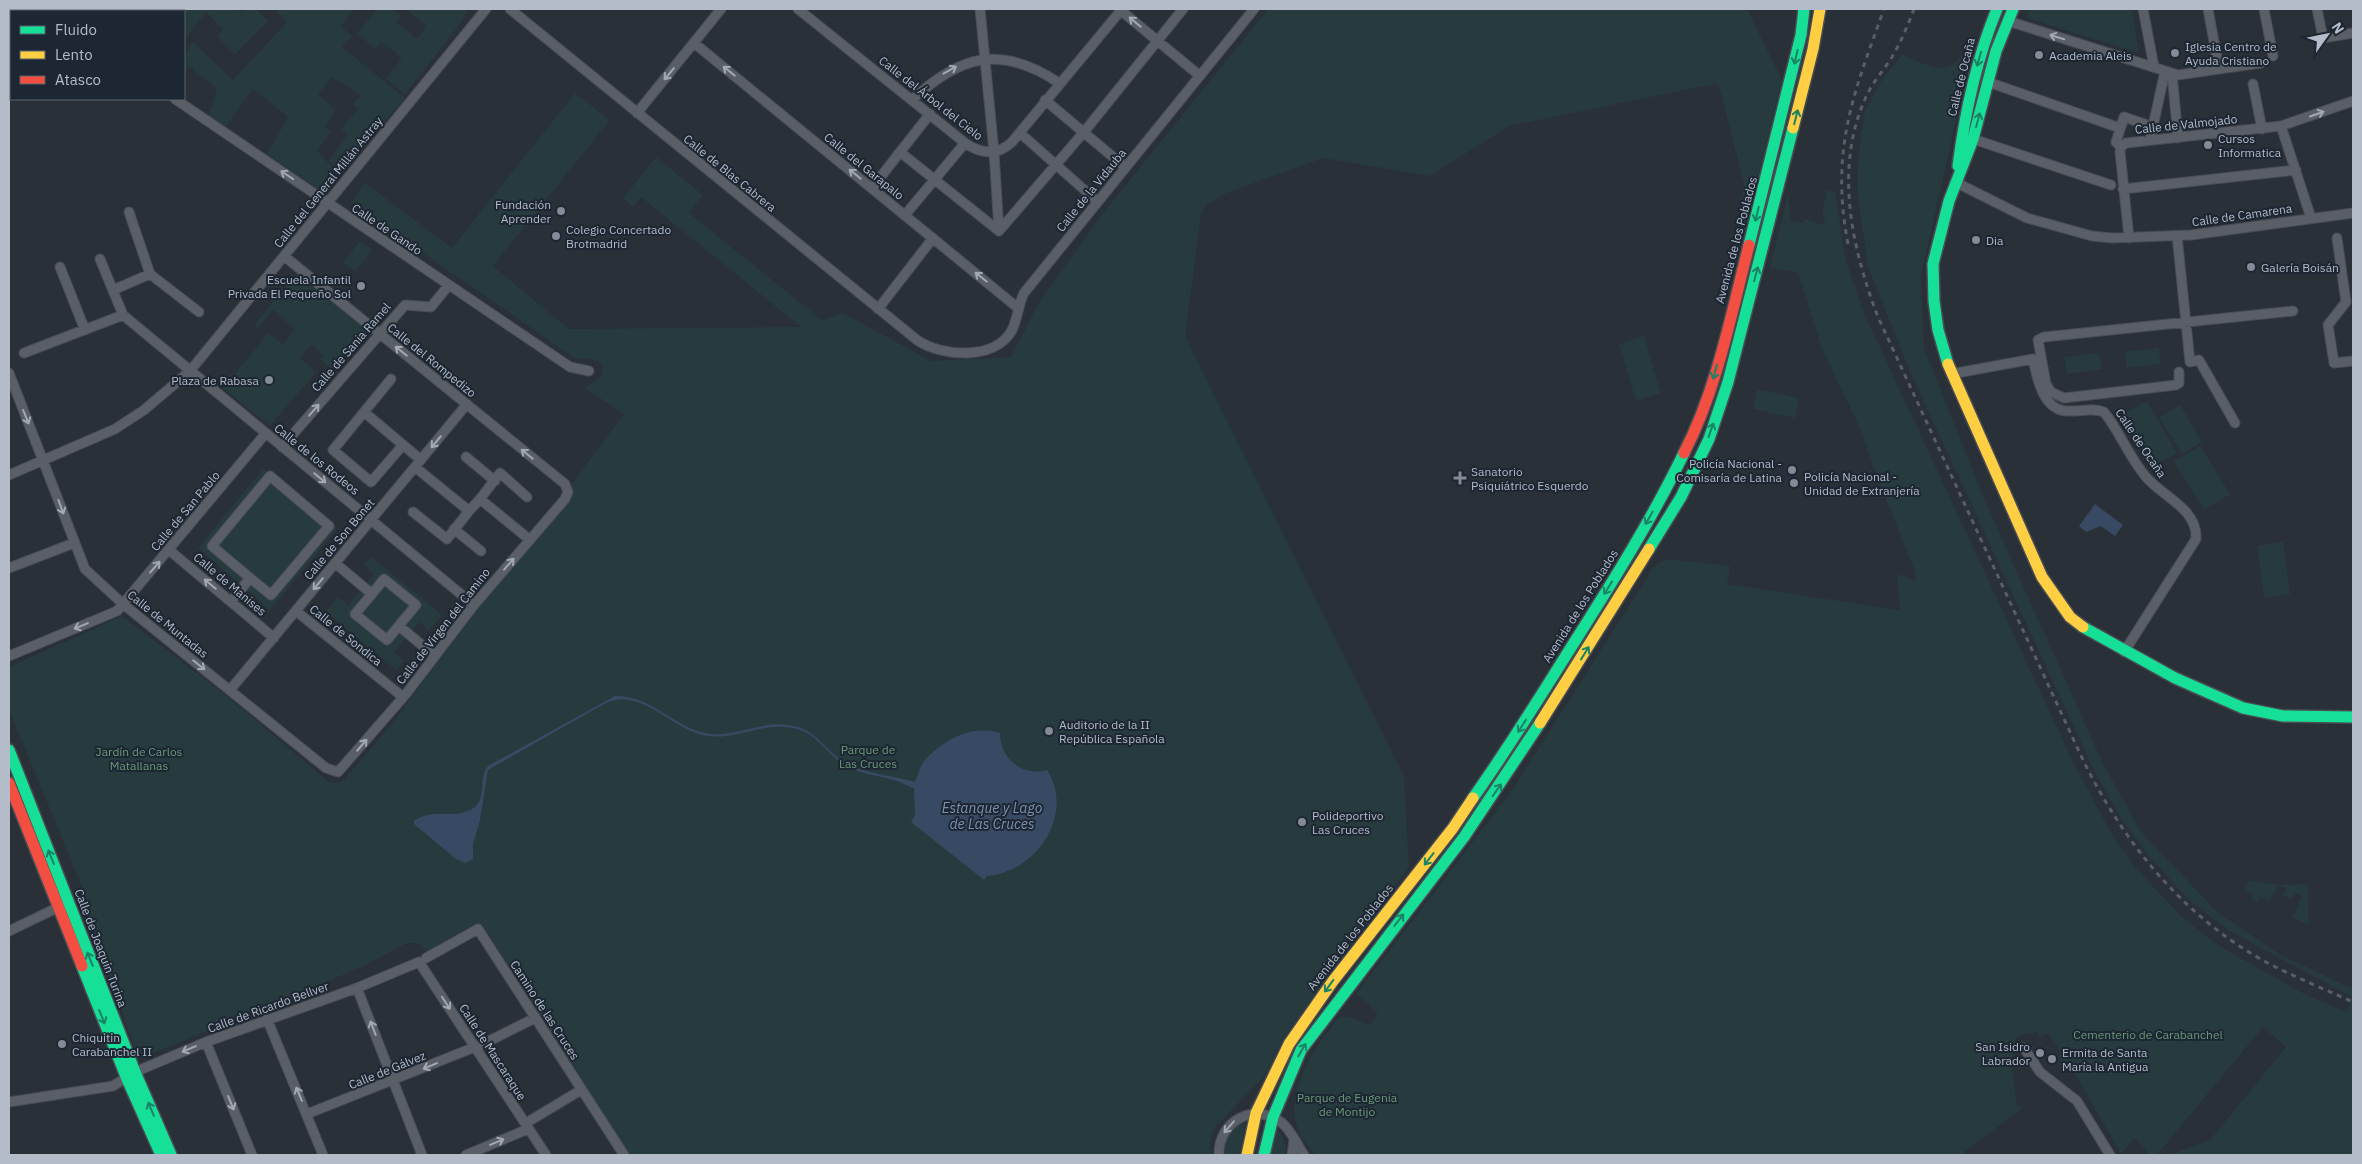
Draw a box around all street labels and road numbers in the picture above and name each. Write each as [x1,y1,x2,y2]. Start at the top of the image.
street label: Calle de Ocaña [1944,36,1978,118]
street label: Calle del Árbol del Cielo [876,53,986,143]
street label: Calle de Valmojado [2134,111,2238,137]
street label: Calle del General Millán Astray [270,113,386,251]
street label: Calle del Garapalo [821,129,907,203]
street label: Calle de Blas Cabrera [681,131,780,215]
street label: Calle de la Vidauba [1053,145,1129,235]
street label: Avenida de los Poblados [1712,175,1760,305]
street label: Calle de Gando [349,200,425,258]
street label: Calle de Camarena [2191,200,2294,229]
street label: Calle de Sania Ramel [308,299,394,395]
street label: Calle del Rompedizo [385,320,480,401]
street label: Calle de Ocaña [2112,406,2170,481]
street label: Calle de los Rodeos [271,420,363,498]
street label: Calle de San Pablo [147,468,223,554]
street label: Calle de Son Bonet [301,495,377,583]
street label: Avenida de los Poblados [1539,546,1621,665]
street label: Calle de Manises [191,549,270,619]
street label: Calle de Virgen del Camino [393,565,493,687]
street label: Calle de Muntadas [125,587,211,661]
street label: Calle de Sondica [307,601,386,669]
street label: Avenida de los Poblados [1304,881,1396,993]
street label: Calle de Joaquín Turina [72,887,131,1010]
street label: Camino de las Cruces [507,957,583,1063]
street label: Calle de Ricardo Bellver [205,978,331,1036]
street label: Calle de Mascaraque [456,1001,530,1103]
street label: Calle de Gálvez [346,1048,428,1092]

